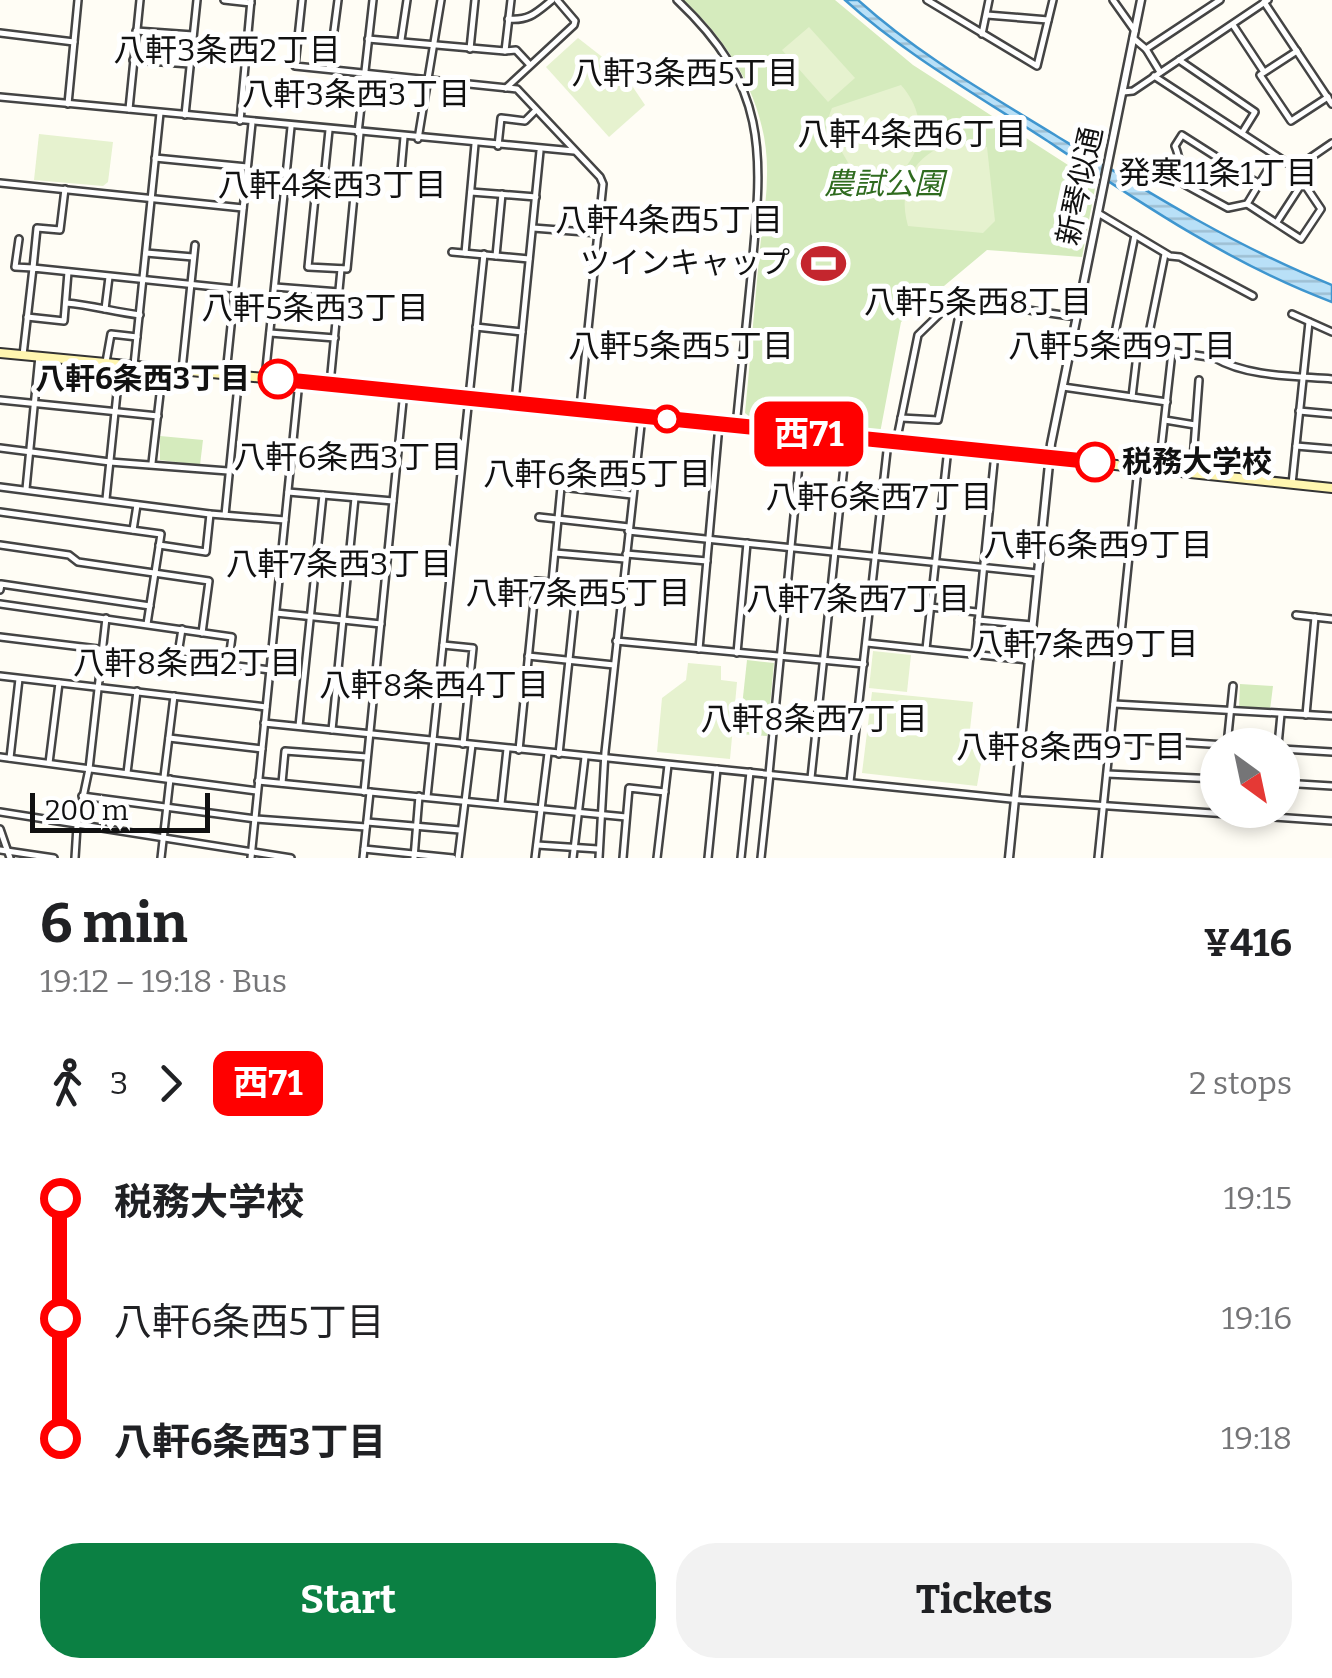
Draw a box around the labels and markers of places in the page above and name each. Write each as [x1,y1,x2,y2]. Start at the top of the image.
sports icon: ツインキャップ [799,239,847,287]
place label: ツインキャップ [580,245,790,281]
marker: 八軒6条西3丁目 [259,360,297,398]
place label: 八軒6条西3丁目 [35,361,250,397]
unlabelled marker [654,406,680,432]
marker: 税務大学校 [1076,443,1114,481]
place label: 税務大学校 [1122,444,1272,480]

